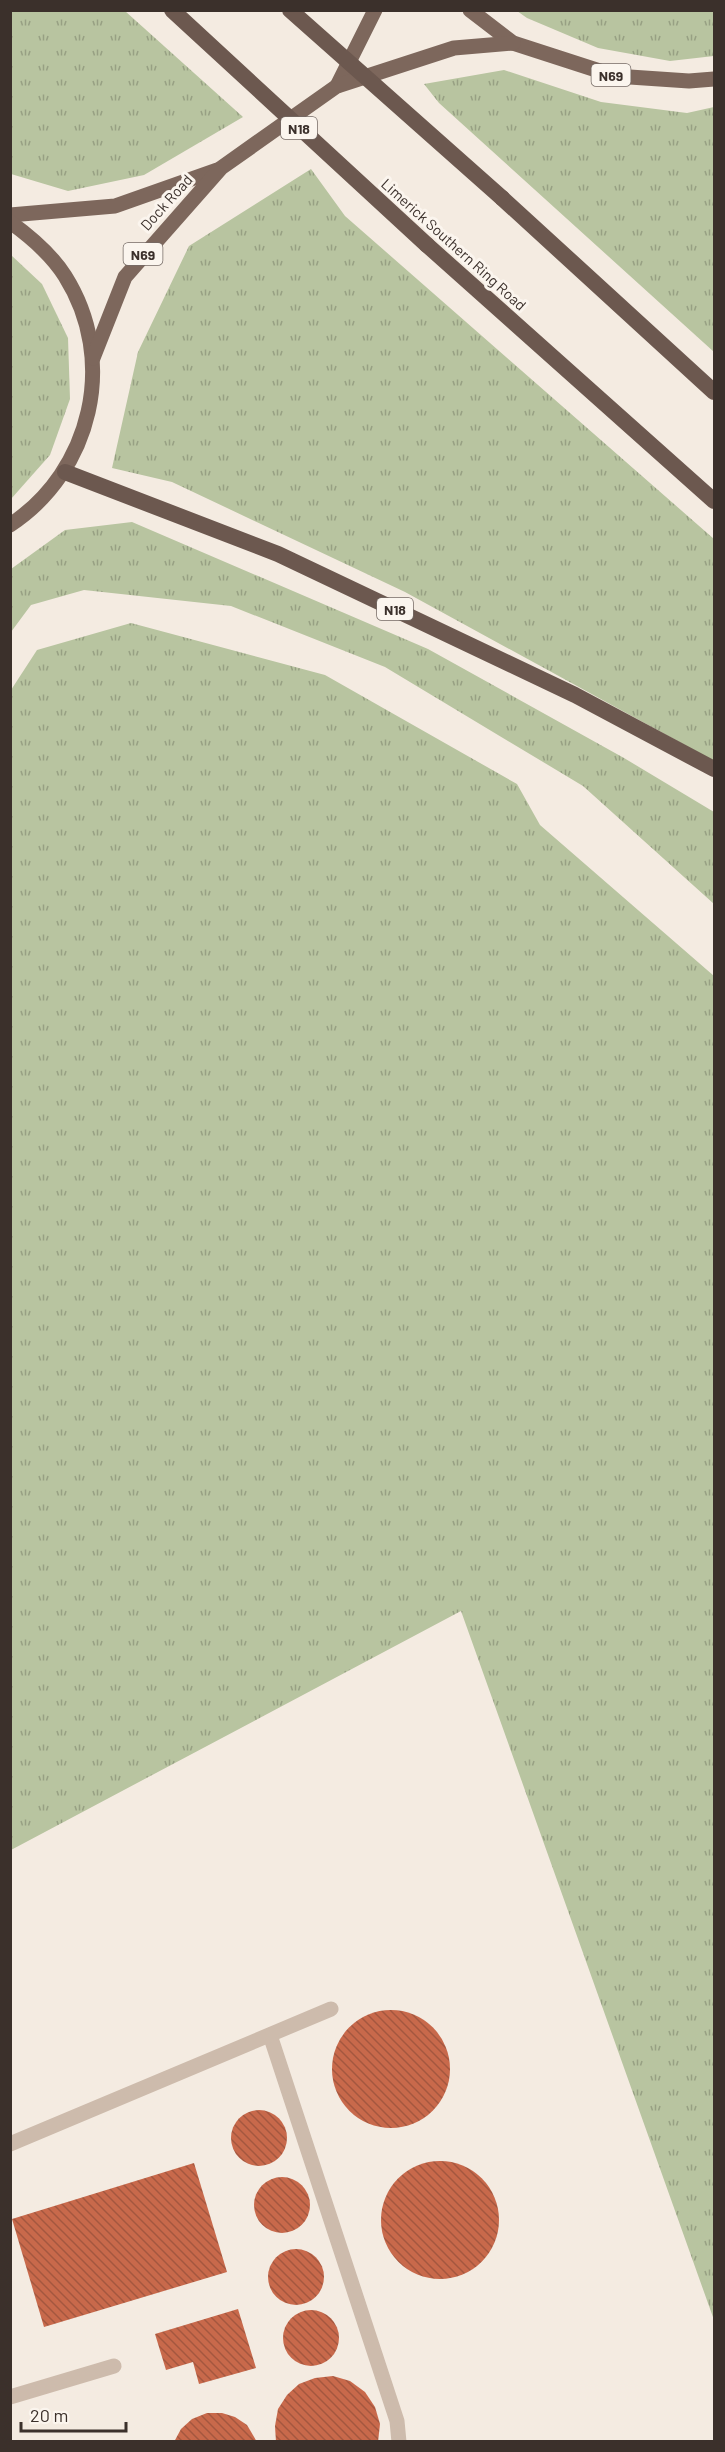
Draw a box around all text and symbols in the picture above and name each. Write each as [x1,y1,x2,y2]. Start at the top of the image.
road number: N69 [592,64,630,86]
road number: N18 [281,117,317,139]
street label: Dock Road [136,170,196,234]
street label: Limerick Southern Ring Road [378,174,530,314]
road number: N69 [124,243,162,265]
road number: N18 [377,598,413,620]
scale bar [21,2395,126,2433]
text: 20 m [30,2404,68,2426]

